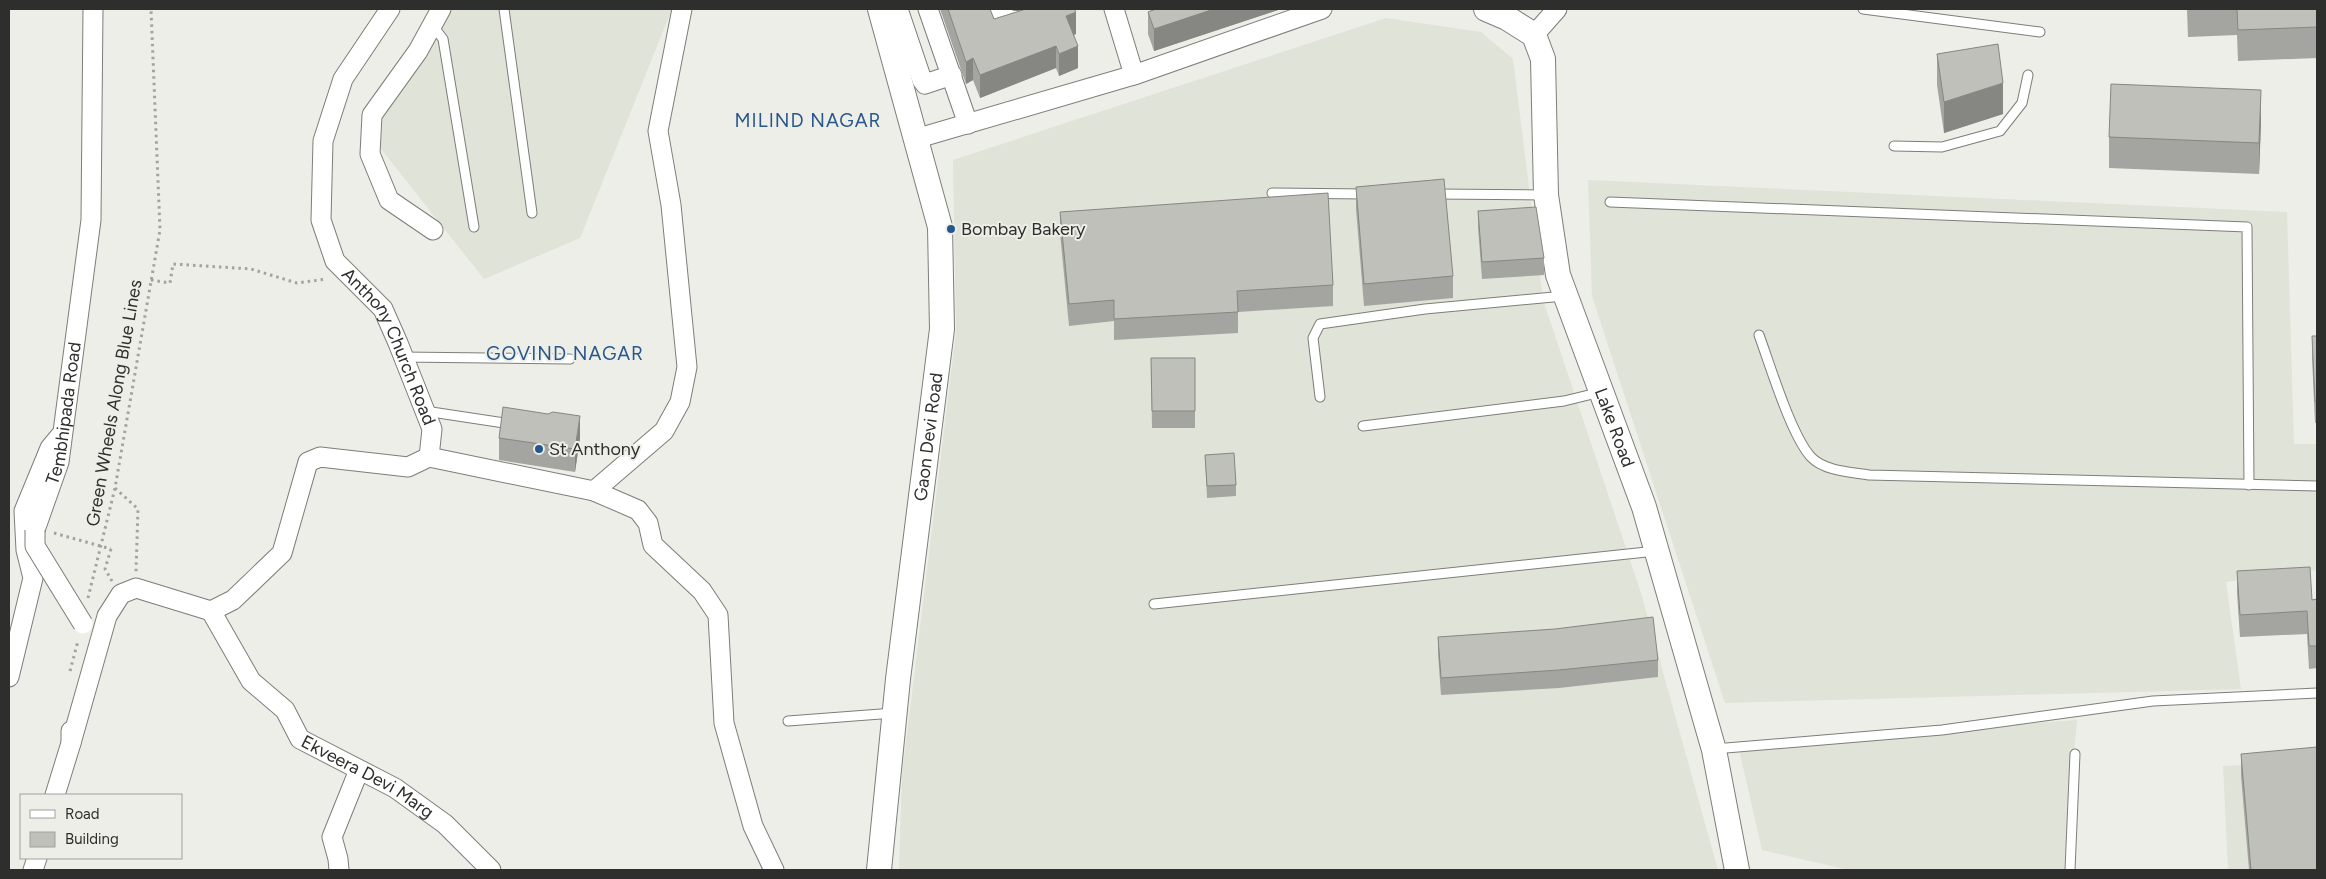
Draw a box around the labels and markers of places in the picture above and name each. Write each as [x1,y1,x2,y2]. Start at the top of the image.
place label: Bombay Bakery [961,218,1086,240]
marker: Bombay Bakery [945,223,957,235]
place label: St Anthony [549,438,641,460]
marker: St Anthony [533,443,545,455]

